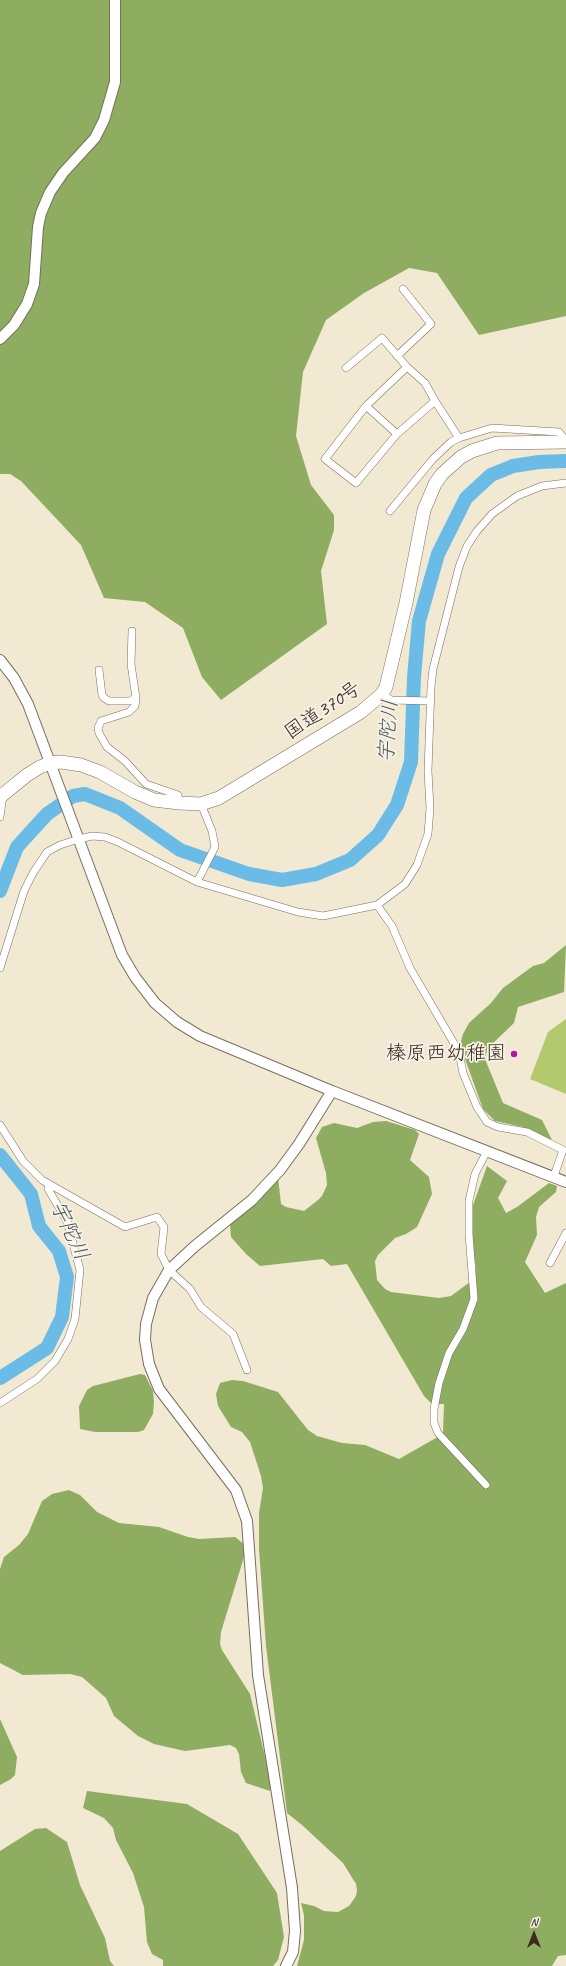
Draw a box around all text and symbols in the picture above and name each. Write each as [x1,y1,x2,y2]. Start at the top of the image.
street label: 国道370号 [280,677,366,745]
water label: 宇陀川 [374,699,404,763]
place label: 榛原西幼稚園 [386,1042,506,1066]
marker: 榛原西幼稚園 [509,1049,519,1059]
water label: 宇陀川 [44,1197,94,1265]
north arrow [514,1914,554,1954]
text: N [531,1915,537,1929]

